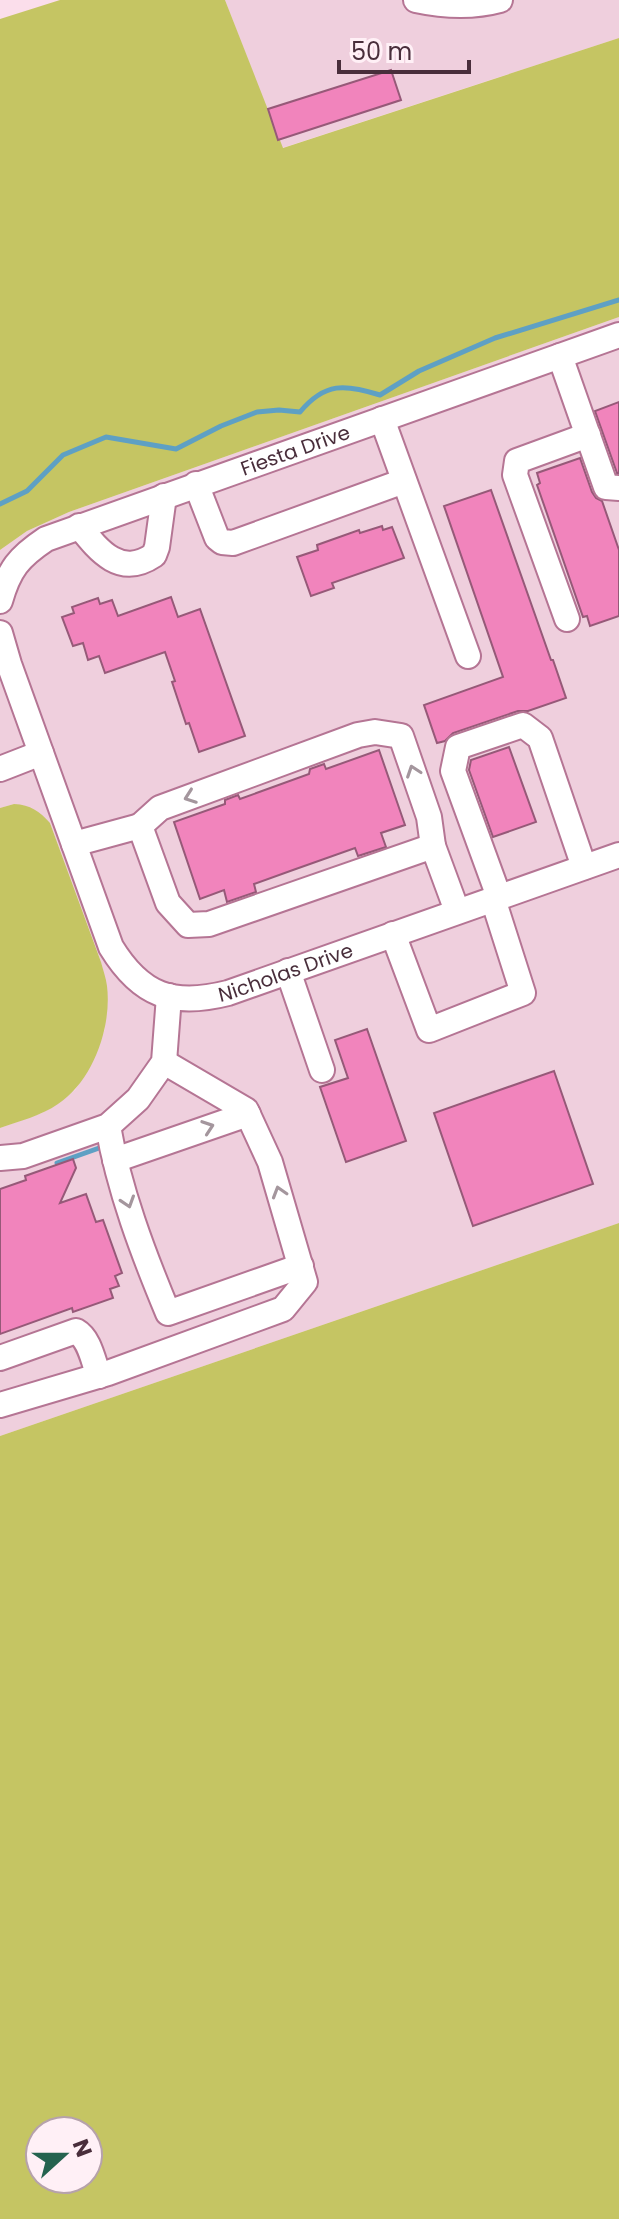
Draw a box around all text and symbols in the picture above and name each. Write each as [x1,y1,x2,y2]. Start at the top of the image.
scale bar [339,24,469,74]
text: 50 m [351,35,412,68]
street label: Fiesta Drive [237,418,354,483]
one-way arrow [406,764,423,778]
one-way arrow [183,787,197,804]
street label: Nicholas Drive [215,936,357,1009]
one-way arrow [200,1121,214,1137]
one-way arrow [272,1185,288,1199]
one-way arrow [118,1194,134,1208]
north arrow [24,2115,104,2195]
text: N [65,2135,100,2161]

